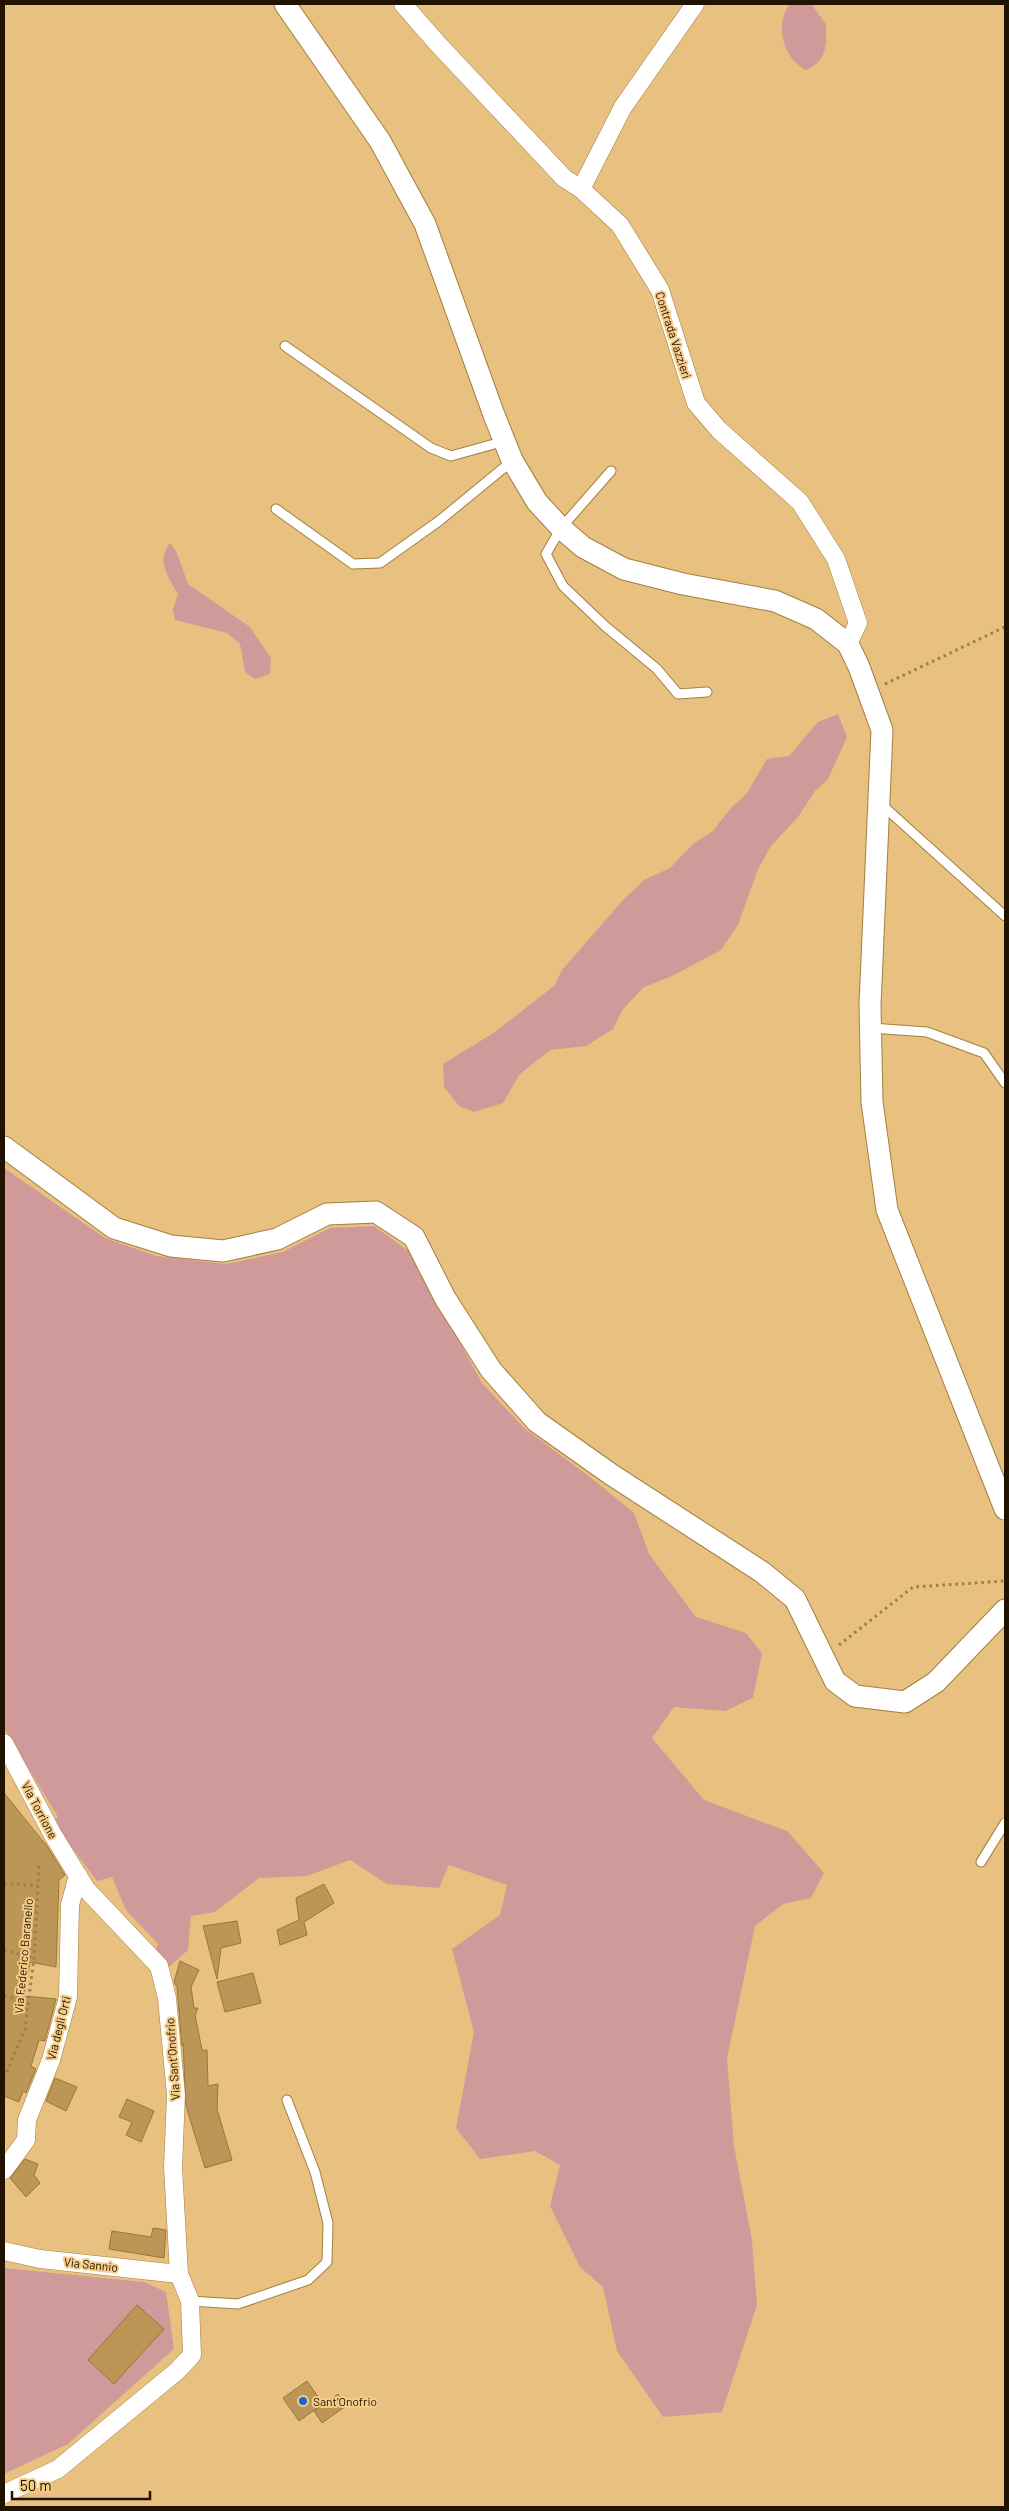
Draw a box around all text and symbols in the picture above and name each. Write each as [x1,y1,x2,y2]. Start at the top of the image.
street label: Contrada Vazzieri [653,290,695,380]
street label: Via Torrione [19,1779,61,1841]
street label: Via Federico Baranello [11,1898,35,2014]
street label: Via degli Orti [43,1994,73,2062]
street label: Via Sant'Onofrio [162,2017,182,2101]
street label: Via Sannio [63,2254,119,2274]
place label: Sant'Onofrio [313,2394,377,2408]
marker: Sant'Onofrio [297,2395,309,2407]
scale bar [12,2468,150,2500]
text: 50 m [20,2476,52,2494]

